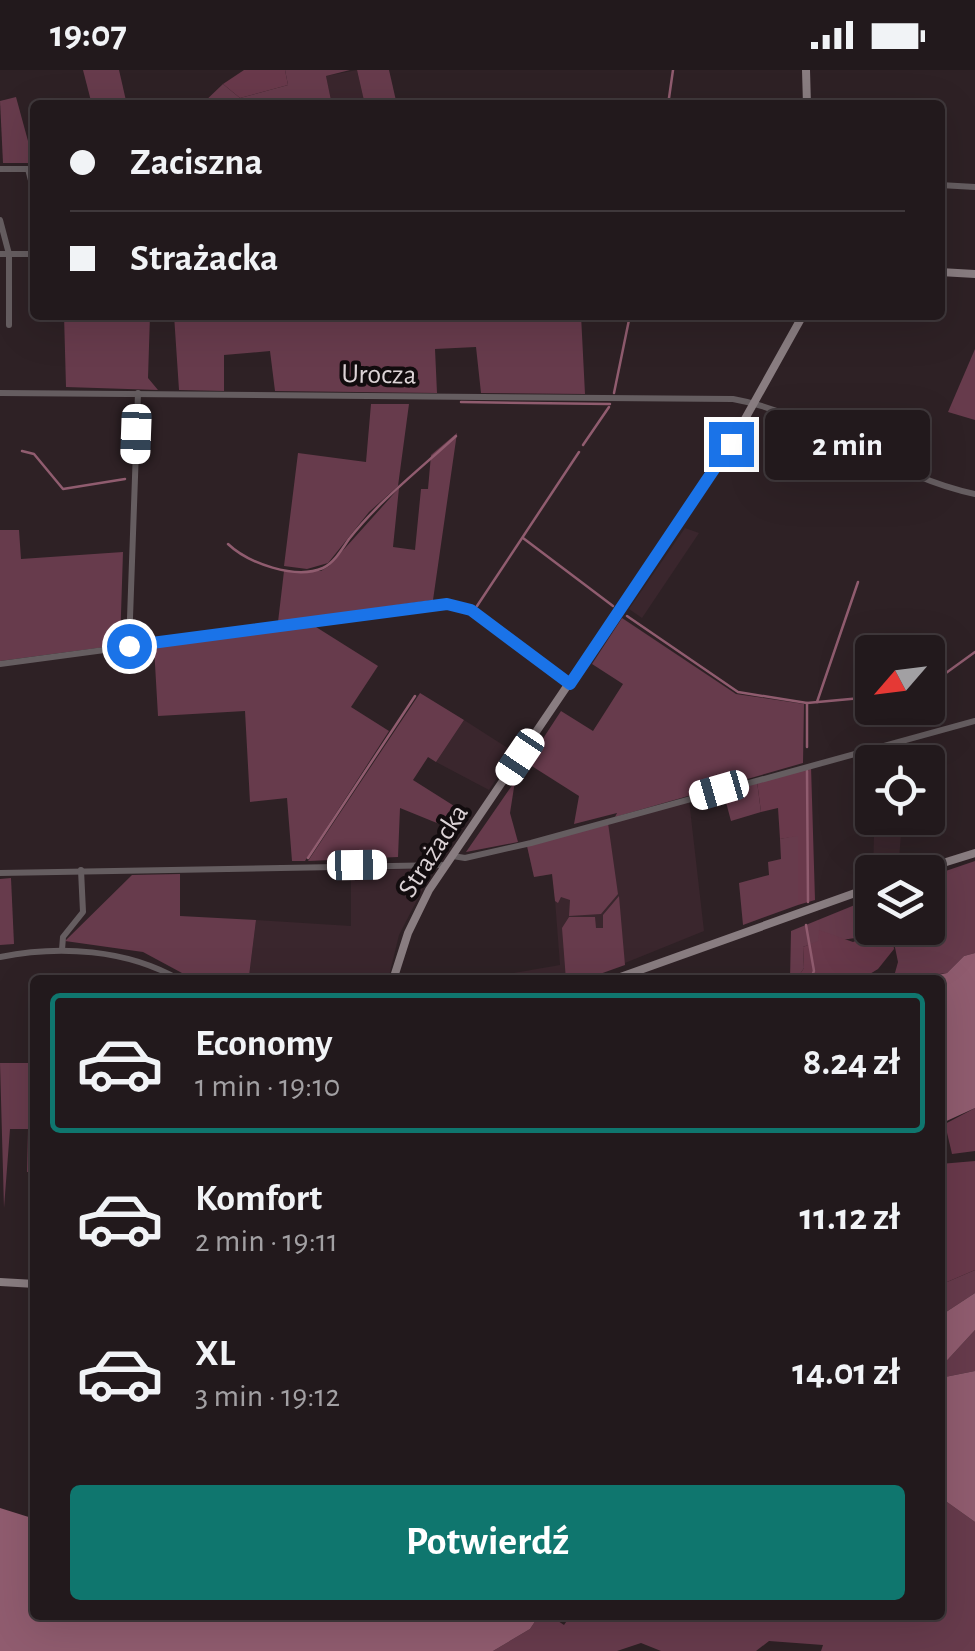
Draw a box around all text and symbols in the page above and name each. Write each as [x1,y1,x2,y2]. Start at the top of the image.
text: 19:07 [50,16,127,54]
text: Zaciszna [130,144,263,182]
text: Strażacka [130,240,278,278]
street label: Urocza [341,360,417,390]
car [120,403,152,465]
callout: 2 min [766,409,931,479]
route end [709,422,754,467]
text: 2 min [812,429,883,461]
route start [107,624,152,669]
north arrow [855,635,945,725]
map controls [855,635,945,945]
car [491,724,549,790]
button: locate [855,745,945,835]
car [686,767,752,813]
street label: Strażacka [394,800,474,902]
car [327,849,387,881]
button: layers [855,855,945,945]
icon: car [75,1018,165,1108]
text: Economy [195,1025,333,1063]
text: 8.24 zł [803,1044,900,1082]
text: 1 min · 19:10 [195,1070,340,1102]
icon: car [75,1173,165,1263]
text: Komfort [195,1180,322,1218]
text: 11.12 zł [800,1199,900,1237]
text: 2 min · 19:11 [195,1225,338,1257]
icon: car [75,1328,165,1418]
text: XL [195,1335,235,1373]
text: 14.01 zł [792,1354,900,1392]
text: 3 min · 19:12 [195,1380,340,1412]
button: Potwierdź [70,1485,905,1600]

